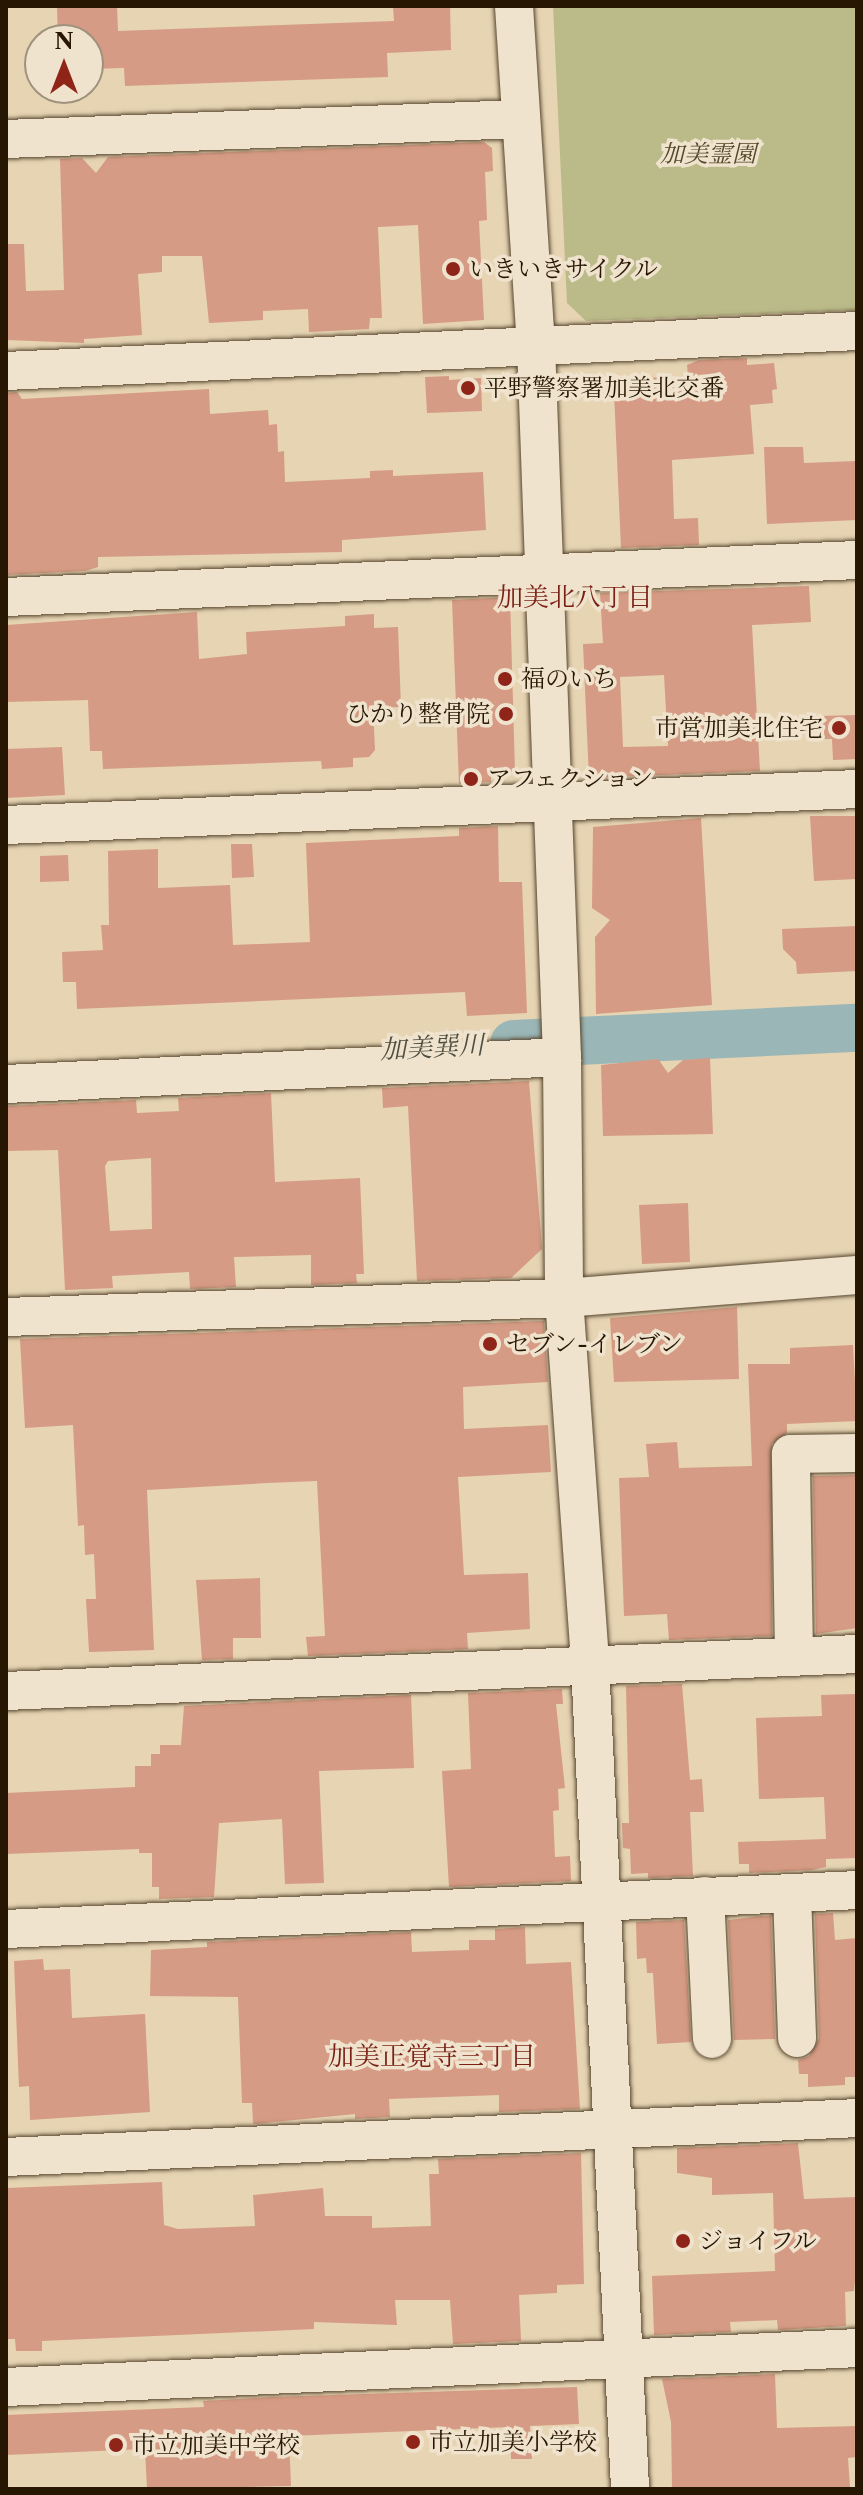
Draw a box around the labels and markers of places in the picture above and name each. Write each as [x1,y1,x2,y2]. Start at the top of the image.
place label: いきいきサイクル [469,255,661,283]
marker: いきいきサイクル [444,260,462,278]
place label: 平野警察署加美北交番 [484,374,724,402]
marker: 平野警察署加美北交番 [459,379,477,397]
place label: 福のいち [521,665,617,693]
marker: 福のいち [496,670,514,688]
place label: ひかり整骨院 [346,700,490,728]
marker: ひかり整骨院 [497,705,515,723]
place label: 市営加美北住宅 [655,714,823,742]
marker: 市営加美北住宅 [830,719,848,737]
place label: アフェクション [487,765,655,793]
marker: アフェクション [462,770,480,788]
place label: セブン-イレブン [506,1330,685,1358]
marker: セブン-イレブン [481,1335,499,1353]
place label: ジョイフル [699,2227,819,2255]
marker: ジョイフル [674,2232,692,2250]
place label: 市立加美小学校 [429,2428,597,2456]
place label: 市立加美中学校 [132,2431,300,2459]
marker: 市立加美小学校 [404,2433,422,2451]
marker: 市立加美中学校 [107,2436,125,2454]

